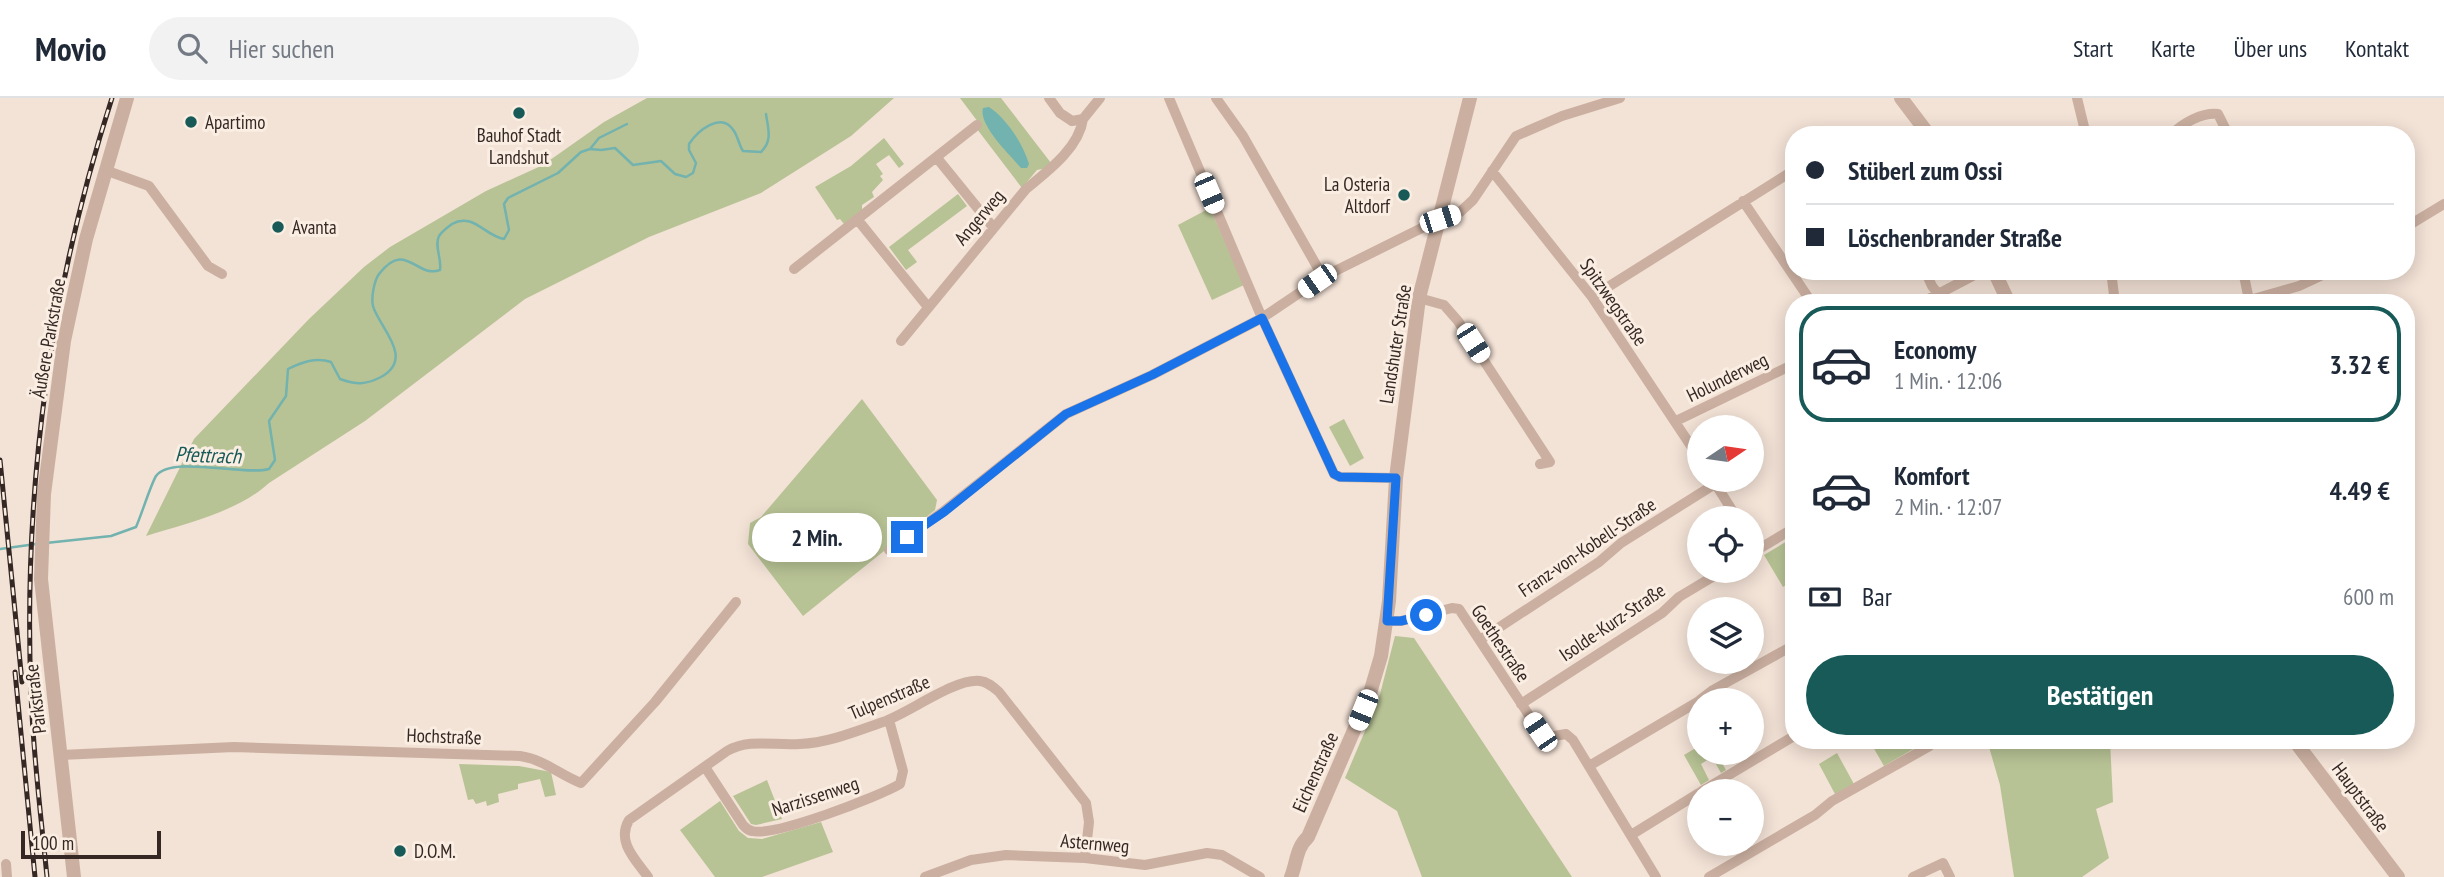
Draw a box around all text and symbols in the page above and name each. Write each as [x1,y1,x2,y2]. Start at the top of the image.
search box [149,17,639,80]
text: Movio [35,27,107,70]
icon: search [173,29,211,67]
text: Hier suchen [229,32,334,65]
text: Start [2073,33,2113,64]
text: Karte [2151,33,2196,64]
text: Über uns [2234,33,2307,64]
text: Kontakt [2345,33,2409,64]
marker: Bauhof Stadt Landshut [511,105,527,121]
place label: Apartimo [205,110,265,134]
marker: Apartimo [183,114,199,130]
place label: Bauhof Stadt Landshut [477,123,562,169]
text: Stüberl zum Ossi [1848,154,2003,187]
car [1192,170,1227,216]
place label: La Osteria Altdorf [1324,172,1391,218]
street label: Angerweg [949,184,1009,250]
marker: La Osteria Altdorf [1396,187,1412,203]
car [1417,203,1464,235]
place label: Avanta [292,215,337,239]
marker: Avanta [270,219,286,235]
text: Löschenbrander Straße [1848,221,2062,254]
street label: Spitzwegstraße [1575,254,1653,350]
car [1294,260,1341,302]
street label: Äußere Parkstraße [26,276,70,400]
street label: Landshuter Straße [1374,283,1416,405]
car [1453,320,1494,366]
icon: car [1810,333,1873,396]
text: Economy [1894,333,1976,366]
street label: Holunderweg [1682,347,1772,407]
text: 3.32 € [2329,348,2390,381]
text: 1 Min. · 12:06 [1894,366,2002,395]
north arrow [1687,415,1764,492]
map controls [1687,415,1764,856]
water label: Pfettrach [175,440,243,470]
icon: car [1810,459,1873,522]
text: Komfort [1894,459,1970,492]
text: 4.49 € [2329,474,2390,507]
street label: Franz-von-Kobell-Straße [1514,492,1660,602]
text: 2 Min. · 12:07 [1894,492,2002,521]
button: locate [1687,506,1764,583]
callout: 2 Min. [753,512,883,562]
route end [891,521,923,553]
text: 2 Min. [791,523,843,552]
street label: Isolde-Kurz-Straße [1554,578,1670,666]
icon: cash [1806,578,1844,616]
text: Bar [1862,580,1892,613]
text: 600 m [2343,582,2394,611]
button: layers [1687,597,1764,674]
route start [1410,599,1442,631]
street label: Goethestraße [1466,600,1536,686]
button: Bestätigen [1806,655,2394,735]
street label: Parkstraße [19,663,51,735]
street label: Tulpenstraße [845,669,933,725]
car [1346,687,1381,733]
button: + [1687,688,1764,765]
car [1520,709,1561,755]
street label: Hochstraße [406,723,482,749]
street label: Eichenstraße [1287,728,1343,816]
street label: Hauptstraße [2327,757,2395,837]
street label: Narzissenweg [769,771,861,821]
button: − [1687,779,1764,856]
scale bar [21,828,161,860]
street label: Asternweg [1060,828,1130,858]
text: 100 m [32,831,74,855]
place label: D.O.M. [414,839,456,863]
marker: D.O.M. [392,843,408,859]

